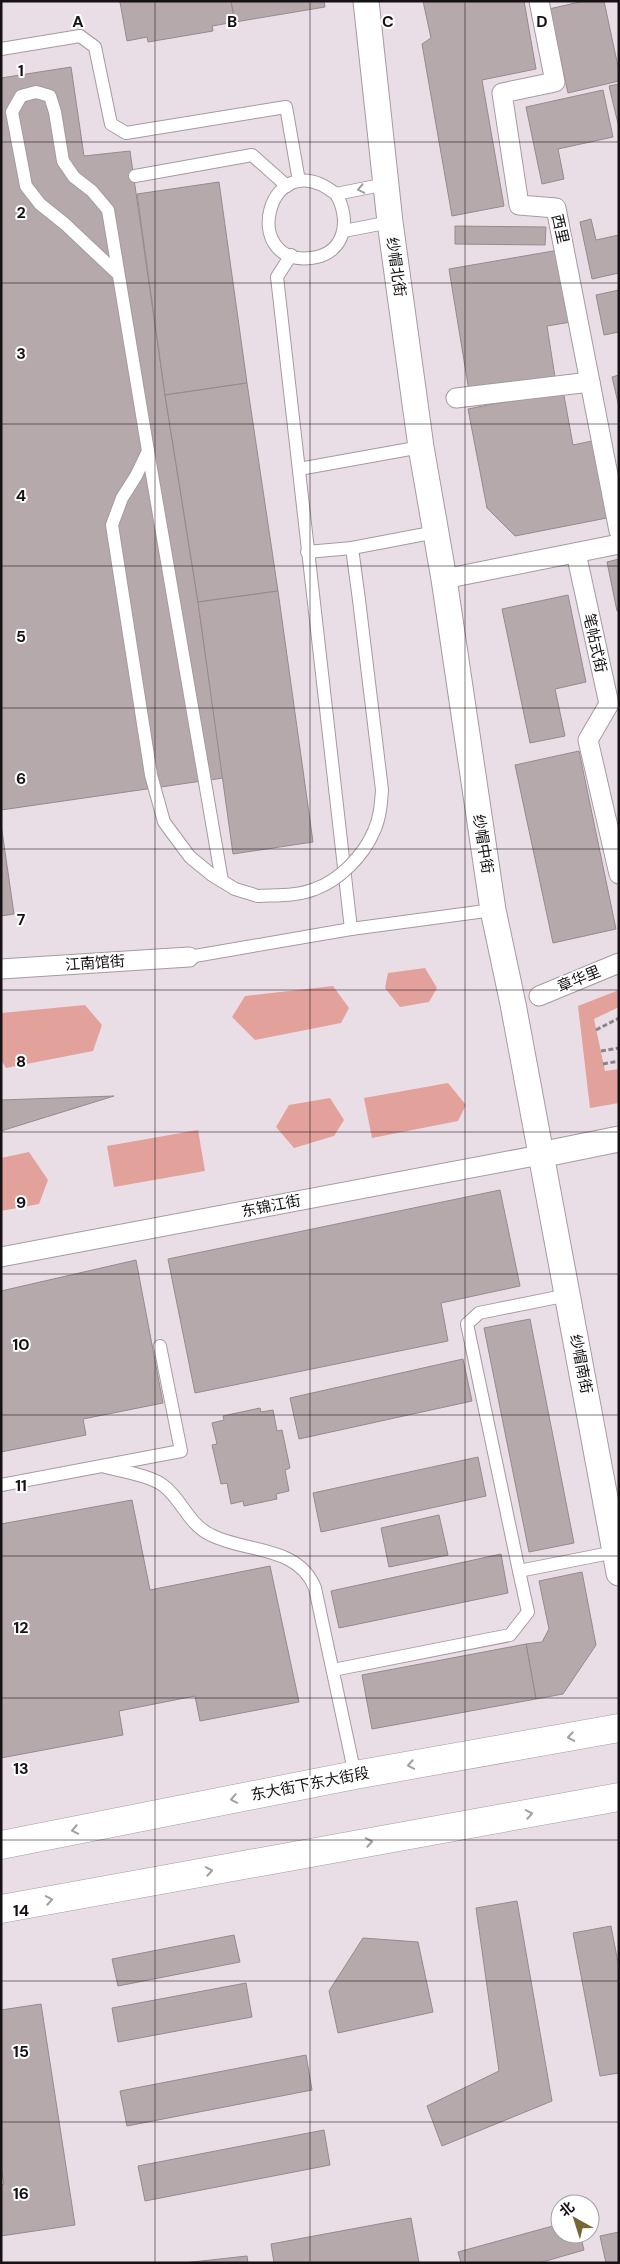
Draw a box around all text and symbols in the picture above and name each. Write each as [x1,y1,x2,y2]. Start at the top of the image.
text: A [72,11,84,32]
text: B [227,11,237,32]
text: C [382,11,394,32]
text: D [536,11,548,32]
text: 1 [18,60,24,81]
one-way arrow [356,183,365,193]
text: 2 [16,202,26,223]
street label: 西里 [547,212,573,246]
street label: 纱帽北街 [382,236,410,298]
text: 3 [16,343,26,364]
text: 4 [16,485,26,506]
street label: 笔帖式街 [579,612,611,674]
text: 5 [16,626,26,647]
text: 6 [16,768,26,789]
street label: 纱帽中街 [468,813,498,875]
text: 7 [17,909,26,930]
street label: 江南馆街 [64,951,126,975]
street label: 章华里 [554,961,604,997]
text: 8 [16,1051,26,1072]
street label: 东锦江街 [240,1190,302,1222]
text: 9 [16,1192,26,1213]
street label: 纱帽南街 [565,1333,597,1395]
text: 10 [12,1334,30,1355]
text: 11 [15,1475,27,1496]
text: 12 [13,1617,29,1638]
one-way arrow [566,1731,575,1741]
text: 13 [13,1758,29,1779]
one-way arrow [406,1759,415,1769]
street label: 东大街下东大街段 [249,1763,371,1805]
one-way arrow [230,1793,238,1803]
one-way arrow [525,1809,533,1819]
one-way arrow [70,1825,79,1835]
one-way arrow [365,1838,373,1848]
one-way arrow [205,1867,214,1877]
one-way arrow [45,1896,54,1906]
text: 14 [13,1900,29,1921]
text: 15 [13,2041,29,2062]
text: 16 [13,2183,29,2204]
north arrow [550,2194,600,2244]
text: 北 [556,2197,578,2220]

